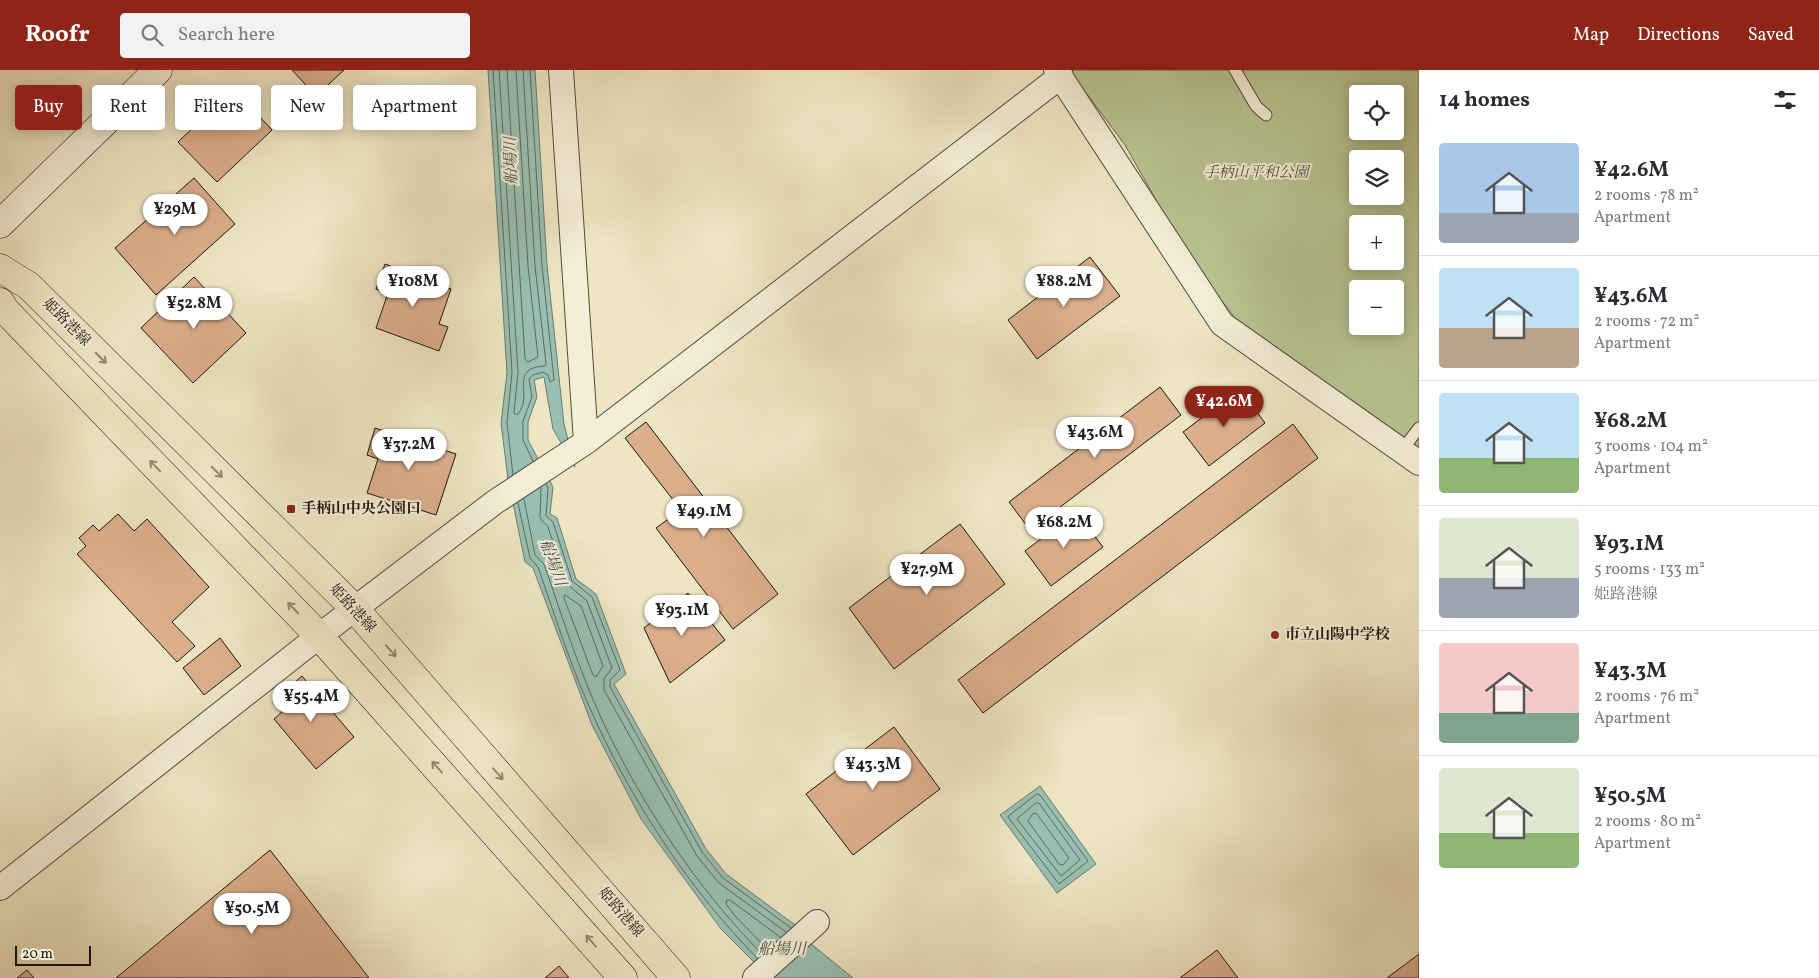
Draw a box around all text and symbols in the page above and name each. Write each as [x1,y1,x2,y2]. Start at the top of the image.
search box [120,13,470,58]
text: Roofr [25,18,90,52]
icon: search [138,21,166,49]
text: Search here [178,22,275,48]
text: Map [1573,23,1609,48]
text: Directions [1637,23,1720,48]
text: Saved [1748,23,1794,48]
chip: Buy [15,85,82,130]
chip: Rent [92,85,165,130]
chip: Filters [175,85,261,130]
chip: New [271,85,343,130]
chip: Apartment [353,85,476,130]
map controls [1349,85,1404,335]
button: locate [1349,85,1404,140]
text: 14 homes [1439,86,1530,115]
icon: filters [1771,86,1799,114]
water label: 船場川 [500,135,524,185]
button: layers [1349,150,1404,205]
text: ¥42.6M [1594,156,1669,185]
park label: 手柄山平和公園 [1203,163,1311,184]
icon: home [1479,163,1539,223]
text: 2 rooms · 78 m² [1594,185,1699,207]
pin: ¥29M [145,194,205,236]
text: ¥29M [154,199,196,221]
text: Apartment [1594,207,1671,229]
button: + [1349,215,1404,270]
pin: ¥108M [378,266,448,308]
pin: ¥88.2M [1023,266,1105,308]
text: ¥108M [388,271,438,293]
text: ¥88.2M [1036,271,1092,293]
button: − [1349,280,1404,335]
text: ¥43.6M [1594,282,1668,311]
pin: ¥52.8M [153,288,235,330]
icon: home [1479,288,1539,348]
text: ¥52.8M [167,293,221,315]
street label: 姫路港線 [37,294,95,352]
text: 2 rooms · 72 m² [1594,311,1699,333]
text: Apartment [1594,333,1671,355]
one-way arrow [95,352,107,364]
pin: ¥42.6M [1183,386,1265,428]
text: ¥42.6M [1196,391,1252,413]
text: ¥68.2M [1594,407,1667,436]
icon: home [1479,413,1539,473]
pin: ¥43.6M [1054,416,1136,459]
text: ¥43.6M [1067,422,1123,444]
pin: ¥37.2M [368,428,450,471]
text: ¥37.2M [383,434,435,456]
text: 3 rooms · 104 m² [1594,436,1708,458]
text: Apartment [1594,458,1671,480]
one-way arrow [149,460,161,472]
one-way arrow [210,466,222,478]
pin: ¥49.1M [663,496,745,538]
place label: 手柄山中央公園口 [301,499,421,520]
text: ¥49.1M [677,501,731,523]
marker: 手柄山中央公園口 [285,503,297,515]
pin: ¥68.2M [1023,506,1105,549]
text: ¥68.2M [1036,512,1092,534]
text: ¥93.1M [1594,530,1664,559]
water label: 船場川 [533,537,571,591]
icon: home [1479,538,1539,598]
pin: ¥27.9M [886,554,968,596]
text: ¥27.9M [900,559,954,581]
text: 5 rooms · 133 m² [1594,559,1705,581]
street label: 姫路港線 [324,580,380,638]
text: 姫路港線 [1594,584,1658,606]
pin: ¥93.1M [641,594,723,637]
text: ¥93.1M [655,600,709,622]
one-way arrow [286,602,299,614]
place label: 市立山陽中学校 [1285,625,1390,646]
marker: 市立山陽中学校 [1269,629,1281,641]
one-way arrow [385,645,397,658]
text: ¥43.3M [1594,657,1667,686]
icon: home [1479,663,1539,723]
pin: ¥55.4M [270,680,352,723]
text: ¥55.4M [283,686,339,708]
text: 2 rooms · 76 m² [1594,686,1699,708]
text: Apartment [1594,708,1671,730]
pin: ¥43.3M [832,748,914,791]
text: ¥43.3M [845,754,901,776]
one-way arrow [431,761,443,774]
one-way arrow [492,767,504,780]
text: ¥50.5M [1594,782,1666,811]
icon: home [1479,788,1539,848]
text: 2 rooms · 80 m² [1594,811,1701,833]
text: Apartment [1594,833,1671,855]
street label: 姫路港線 [592,883,648,943]
pin: ¥50.5M [211,892,293,935]
text: ¥50.5M [224,898,280,920]
one-way arrow [585,935,597,948]
water label: 船場川 [758,939,808,961]
scale bar [15,943,91,966]
text: 20 m [22,945,53,964]

